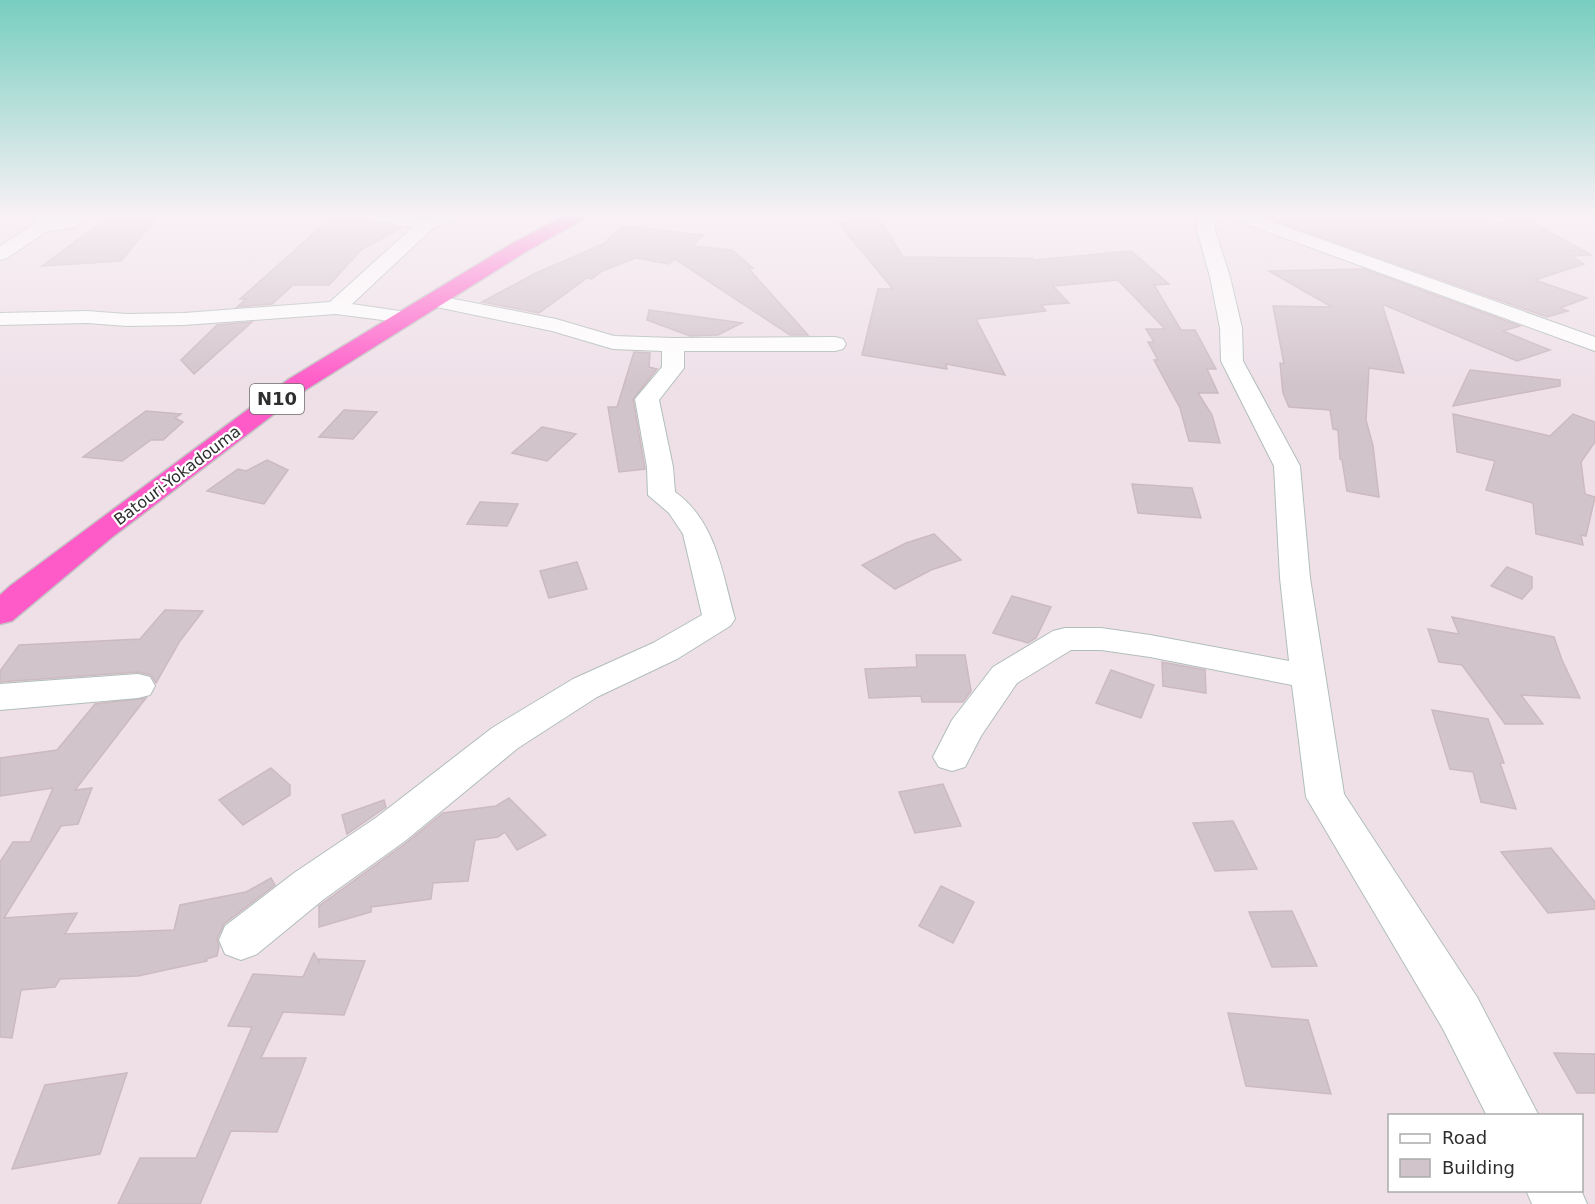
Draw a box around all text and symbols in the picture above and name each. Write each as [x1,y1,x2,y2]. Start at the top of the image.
road number: N10 [250,384,304,414]
street label: Batouri-Yokadouma [110,422,244,529]
legend [1388,1114,1583,1192]
text: Road [1442,1127,1487,1148]
text: Building [1442,1157,1515,1178]

